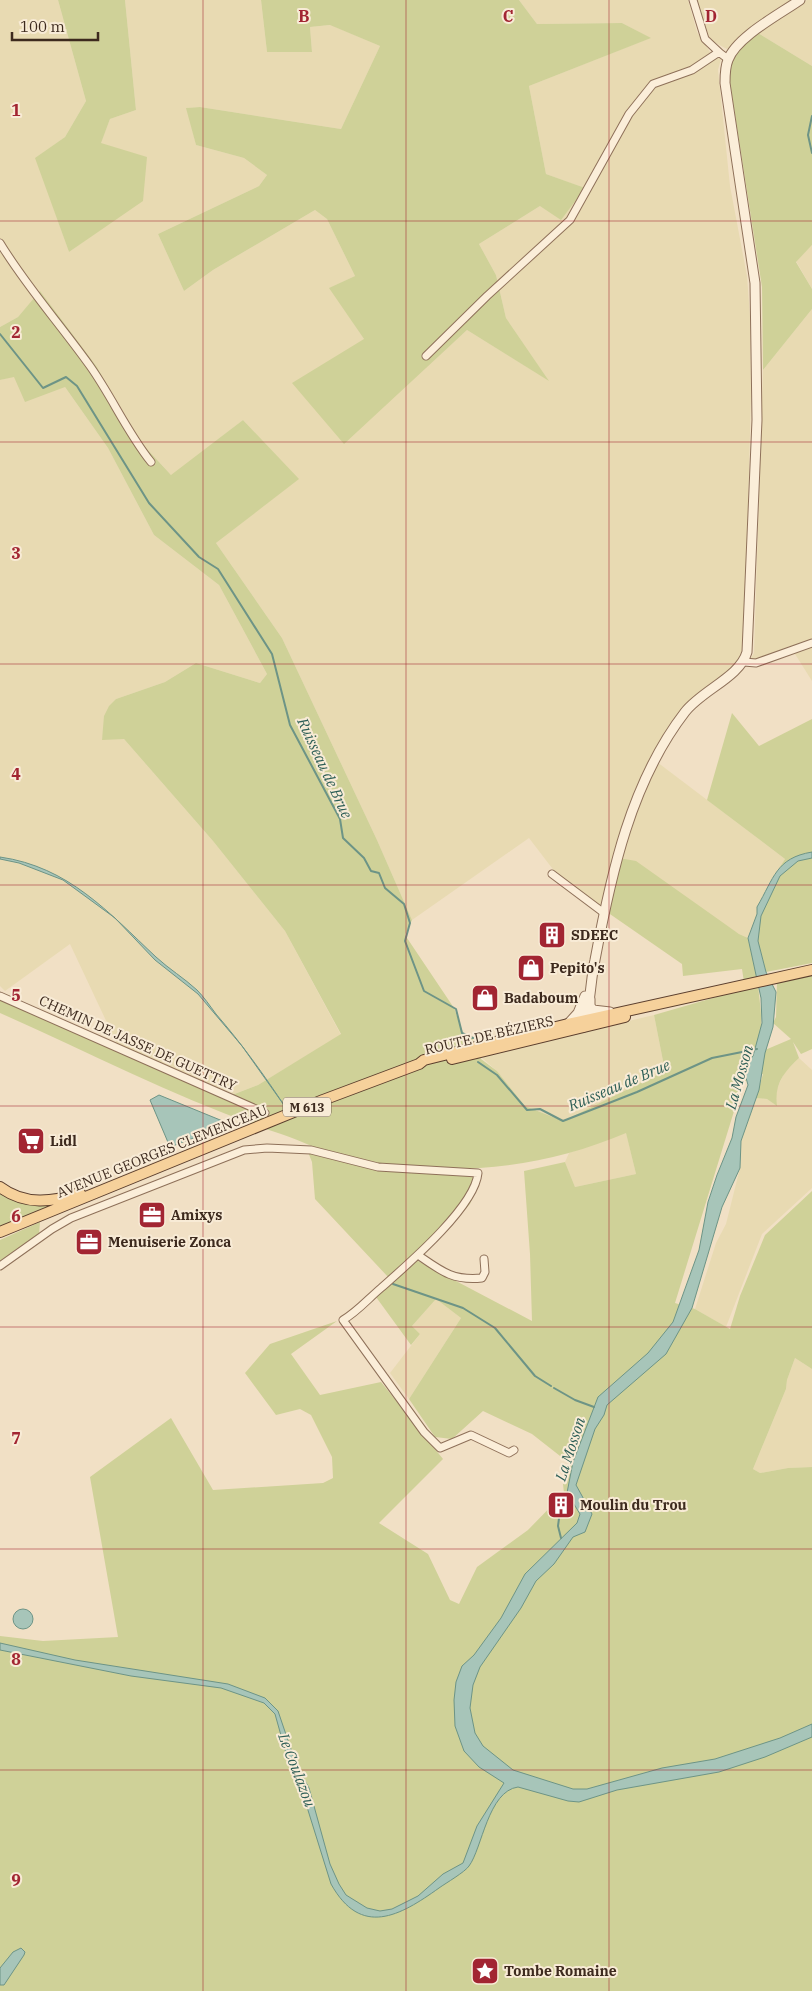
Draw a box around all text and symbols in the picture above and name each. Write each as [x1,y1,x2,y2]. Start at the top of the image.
text: B [298,6,310,26]
text: C [503,6,513,26]
text: D [705,6,717,26]
scale bar [12,10,99,42]
text: 100 m [20,17,65,36]
text: 1 [11,100,21,120]
text: 2 [11,322,21,342]
text: 3 [11,543,21,563]
water label: Ruisseau de Brue [293,714,357,822]
text: 4 [11,764,21,784]
building icon: SDEEC [537,920,567,950]
place label: SDEEC [571,926,618,944]
shop icon: Pepito's [516,953,546,983]
place label: Pepito's [550,959,605,977]
shop icon: Badaboum [470,983,500,1013]
text: 5 [11,985,21,1005]
place label: Badaboum [504,989,579,1007]
street label: CHEMIN DE JASSE DE GUETTRY [36,991,240,1095]
street label: ROUTE DE BÉZIERS [423,1010,555,1059]
water label: La Mosson [721,1042,757,1112]
water label: Ruisseau de Brue [564,1055,673,1115]
road number: M 613 [283,1098,331,1116]
street label: AVENUE GEORGES CLEMENCEAU [54,1100,270,1202]
supermarket icon: Lidl [16,1126,46,1156]
place label: Lidl [50,1132,77,1150]
office icon: Amixys [137,1200,167,1230]
text: 6 [11,1206,21,1226]
place label: Amixys [171,1206,222,1224]
office icon: Menuiserie Zonca [74,1227,104,1257]
place label: Menuiserie Zonca [108,1233,231,1251]
water label: La Mosson [550,1414,589,1484]
text: 7 [11,1428,21,1448]
building icon: Moulin du Trou [546,1490,576,1520]
place label: Moulin du Trou [580,1496,687,1514]
text: 8 [11,1649,21,1669]
water label: Le Coulazou [274,1729,320,1810]
text: 9 [11,1870,21,1890]
place icon: Tombe Romaine [470,1956,500,1986]
place label: Tombe Romaine [504,1962,617,1980]

